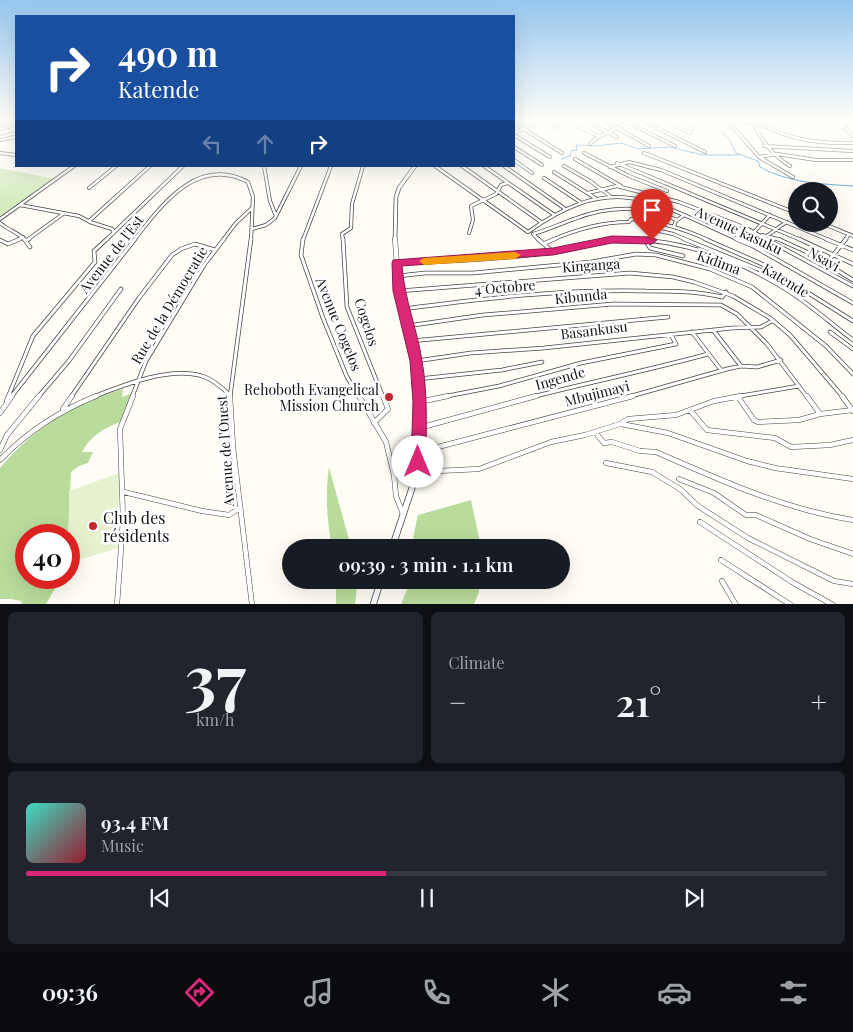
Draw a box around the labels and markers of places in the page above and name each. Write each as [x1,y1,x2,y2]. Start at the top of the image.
pin [631,189,673,240]
place label: Rehoboth Evangelical Mission Church [244,380,380,415]
marker: Rehoboth Evangelical Mission Church [383,391,395,403]
place label: Club des résidents [103,507,170,546]
marker: Club des résidents [87,520,99,532]

